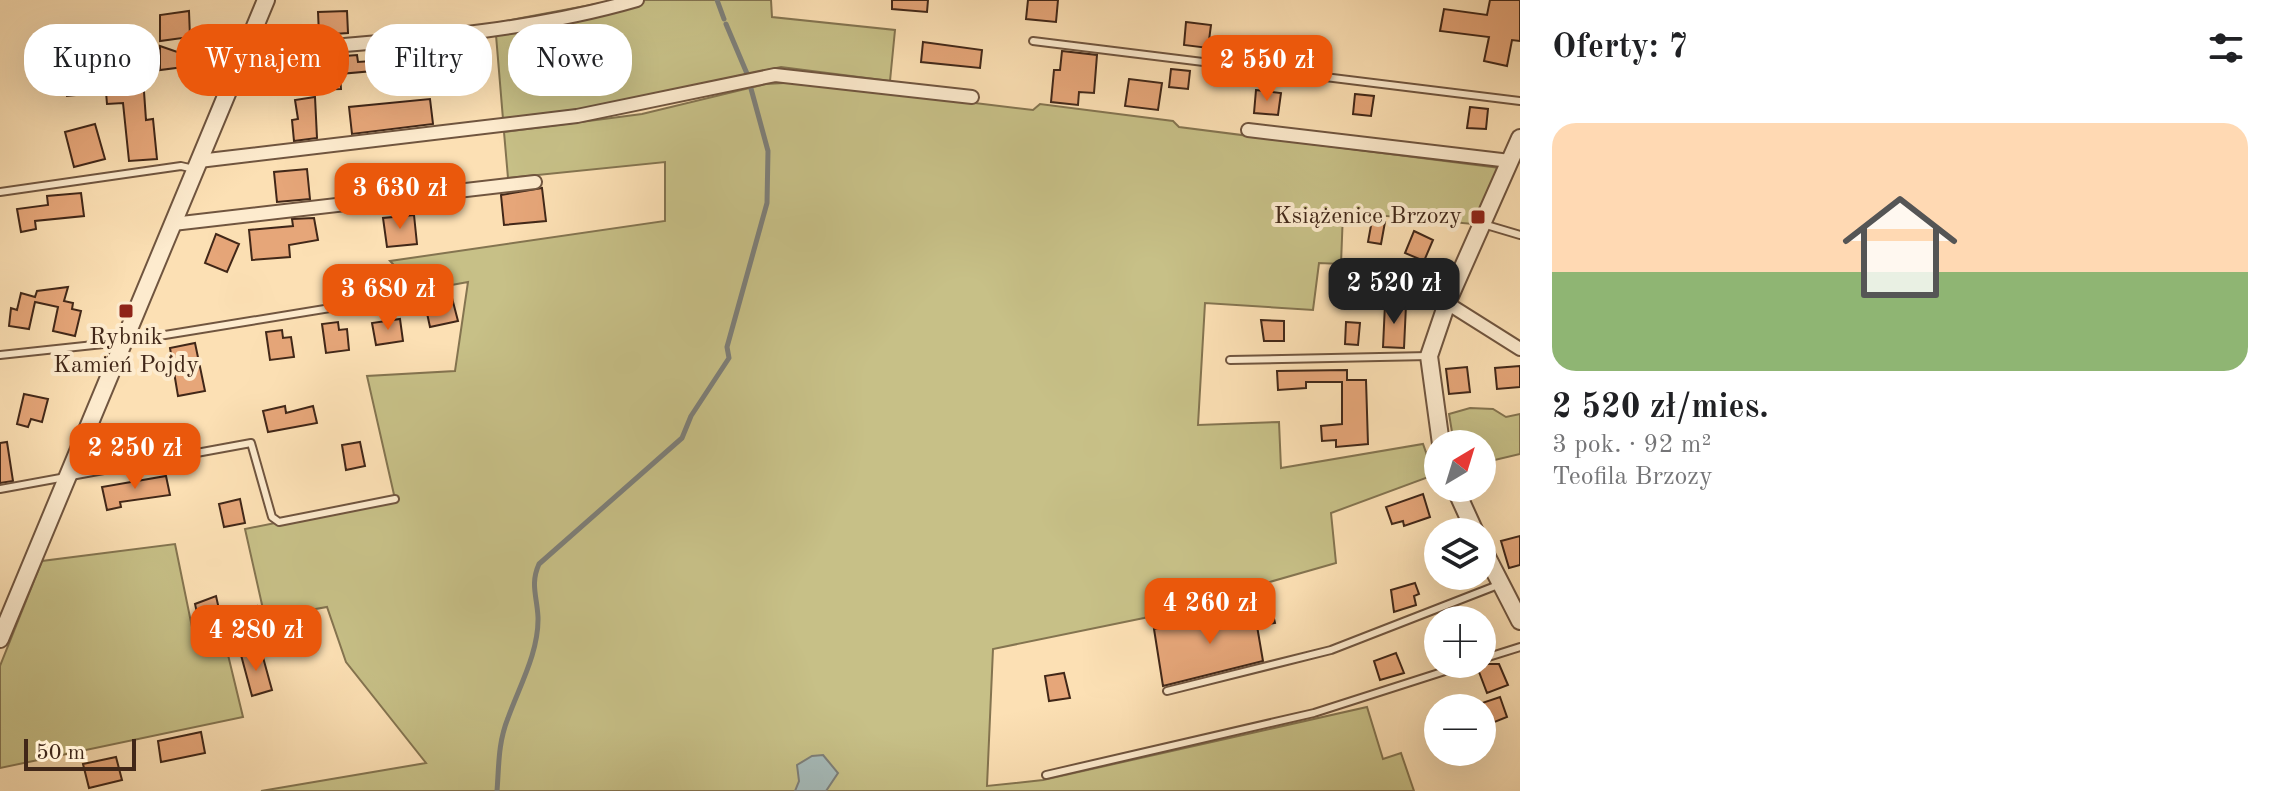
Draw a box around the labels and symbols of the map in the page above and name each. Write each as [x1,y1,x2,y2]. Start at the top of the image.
pin: 2 550 zł [1184,35,1350,103]
pin: 3 630 zł [317,163,483,231]
place label: Książenice Brzozy [1274,205,1462,229]
marker: Książenice Brzozy [1469,208,1487,226]
pin: 2 520 zł [1311,258,1477,326]
pin: 3 680 zł [305,264,471,332]
marker: Rybnik Kamień Pojdy [117,302,135,320]
place label: Rybnik Kamień Pojdy [53,326,199,378]
pin: 2 250 zł [52,423,218,491]
north arrow [1424,430,1496,502]
pin: 4 260 zł [1127,578,1293,646]
pin: 4 280 zł [173,605,339,673]
scale bar [24,735,136,771]

